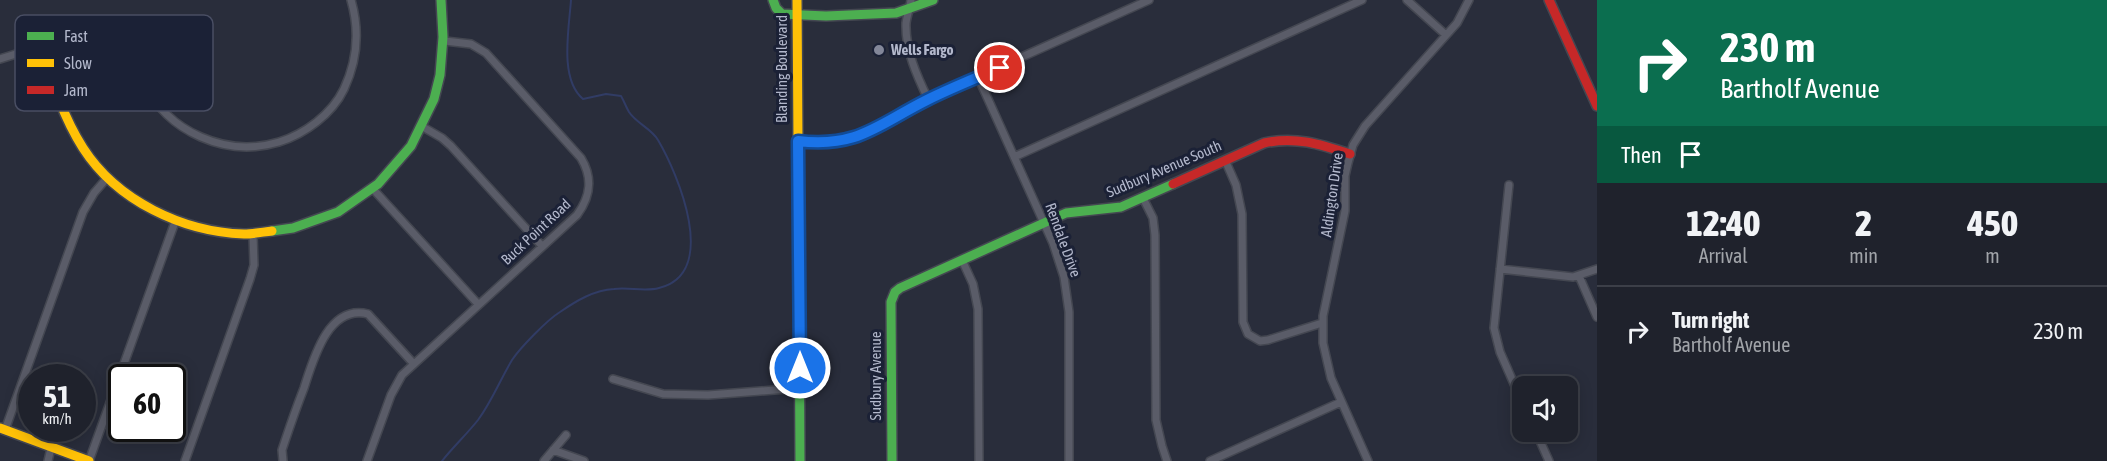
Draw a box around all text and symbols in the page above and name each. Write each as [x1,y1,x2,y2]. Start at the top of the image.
legend [15,15,213,111]
street label: Blanding Boulevard [773,15,790,123]
text: 230 m [1720,23,1815,71]
icon: right [1621,24,1699,102]
text: Fast [64,27,88,45]
place label: Wells Fargo [890,41,953,58]
pin [974,42,1025,93]
marker: Wells Fargo [872,43,886,57]
icon: arrive [983,51,1016,84]
text: Slow [64,54,92,72]
text: Bartholf Avenue [1720,73,1880,104]
text: Jam [64,81,88,99]
street label: Sudbury Avenue South [1104,137,1224,200]
icon: arrive [1674,138,1707,171]
text: Then [1621,142,1662,168]
street label: Aldington Drive [1317,151,1346,238]
street label: Buck Point Road [497,195,574,268]
street label: Rendale Drive [1042,201,1085,279]
text: 12:40 [1686,202,1760,244]
text: 2 [1855,202,1872,244]
text: 450 [1967,202,2018,244]
text: Arrival [1699,244,1748,267]
text: min [1849,244,1878,267]
text: m [1985,244,2000,267]
text: Turn right [1672,307,1749,333]
icon: right [1621,315,1654,348]
text: 230 m [2033,318,2083,344]
street label: Sudbury Avenue [867,331,884,421]
text: Bartholf Avenue [1672,333,1790,356]
position arrow [768,336,832,400]
speed limit sign: 60 [108,364,186,442]
map controls [1512,376,1578,442]
button: sound [1512,376,1578,442]
text: 51 [43,379,71,413]
text: km/h [42,410,72,427]

